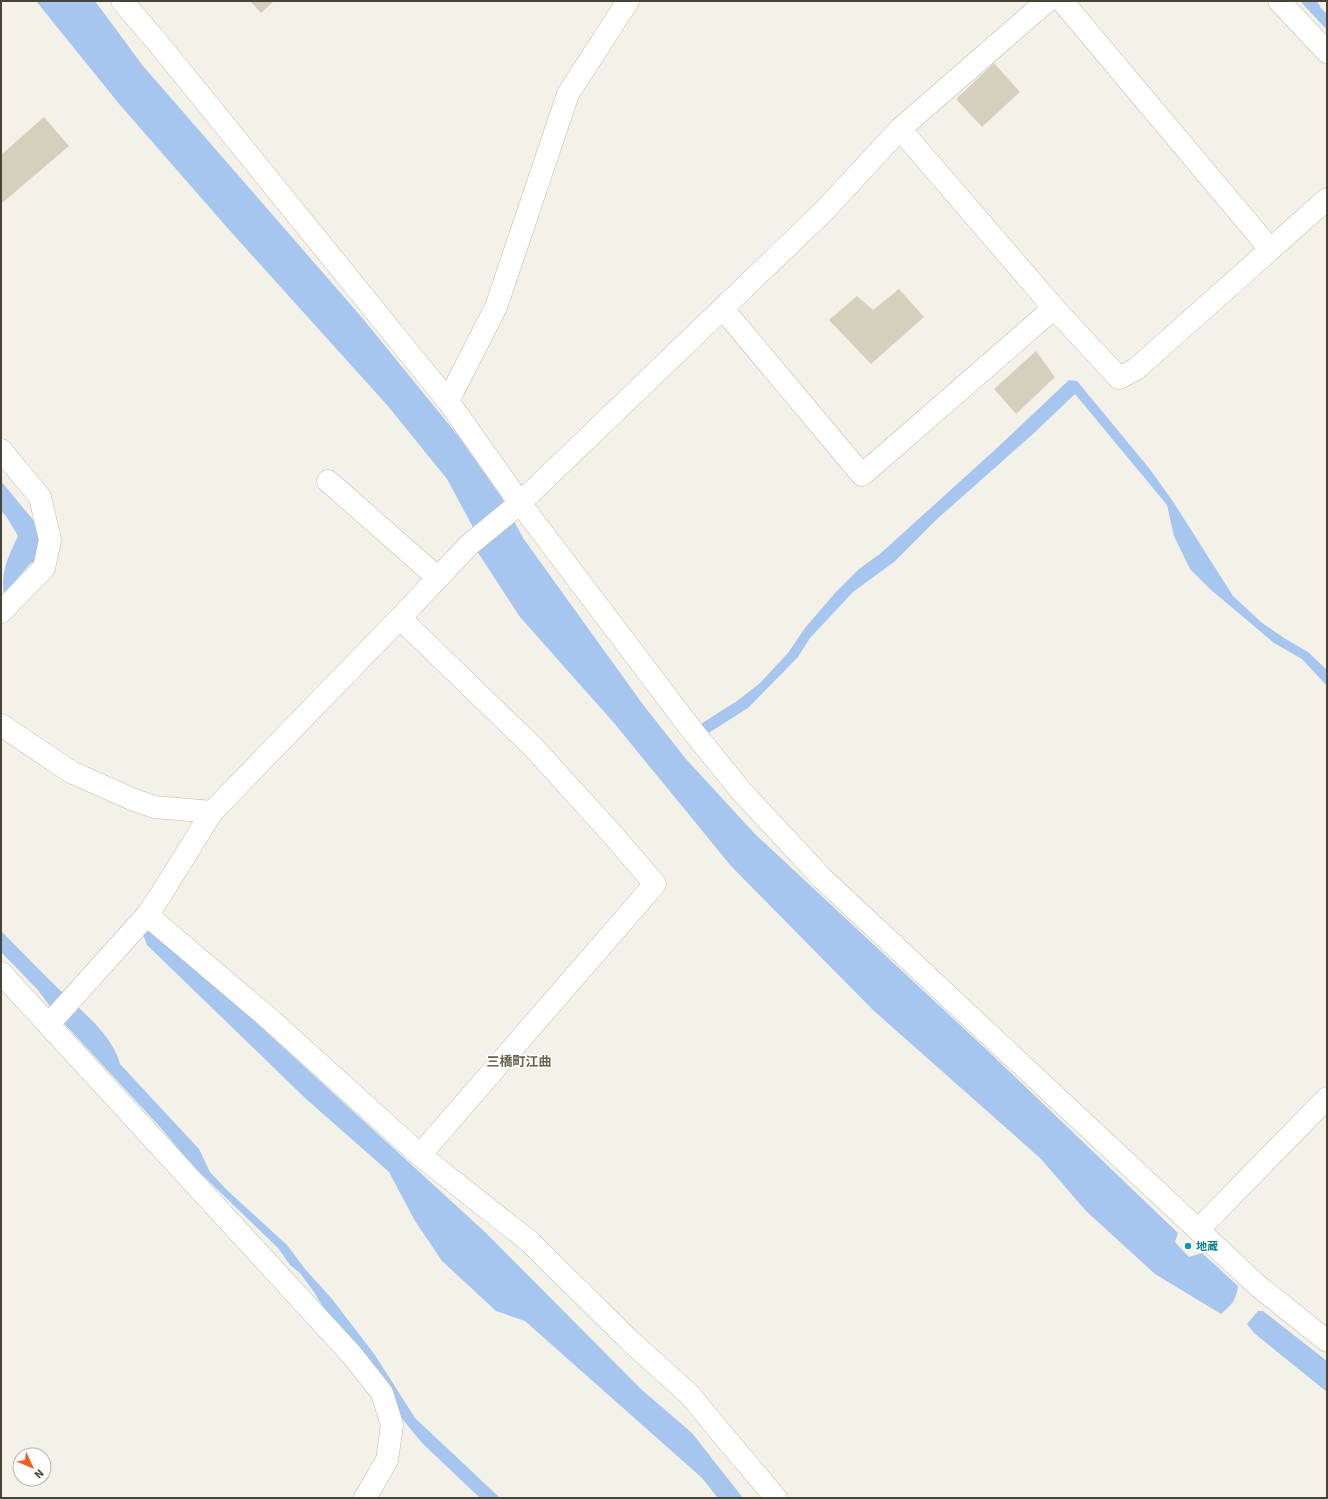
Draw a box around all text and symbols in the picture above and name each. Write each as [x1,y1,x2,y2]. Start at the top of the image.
district label: 三橋町江曲 [486,1054,552,1070]
place label: 地蔵 [1196,1240,1218,1253]
marker: 地蔵 [1183,1241,1193,1251]
north arrow [12,1447,52,1487]
text: N [31,1466,46,1481]

